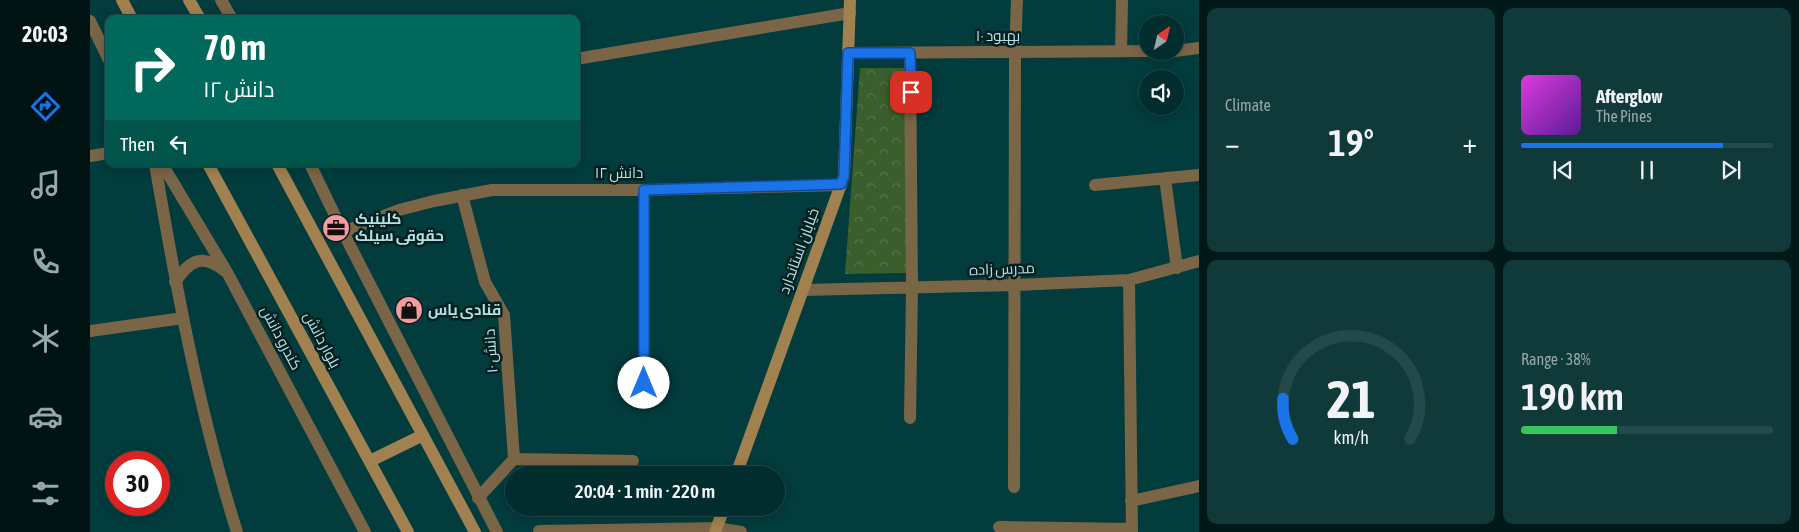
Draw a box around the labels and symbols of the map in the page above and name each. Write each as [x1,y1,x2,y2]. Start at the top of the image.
north arrow [1139,15,1184,60]
street label: بهبود ۱۰ [976,27,1020,46]
pin [890,71,932,113]
street label: دانش ۱۲ [595,164,643,183]
street label: خیابان استاندارد [775,206,824,297]
place label: کلینیک حقوقی سیلک [355,210,444,245]
office icon: کلینیک حقوقی سیلک [321,213,351,243]
street label: مدرس زاده [969,259,1035,280]
shop icon: قنادی یاس [394,295,424,325]
place label: قنادی یاس [428,301,501,319]
street label: کندرو دانش [256,303,305,374]
street label: بلوار دانش [299,309,344,372]
street label: دانش ۱۰ [480,328,503,374]
position arrow [617,356,669,408]
speed limit sign: 30 [105,451,170,516]

